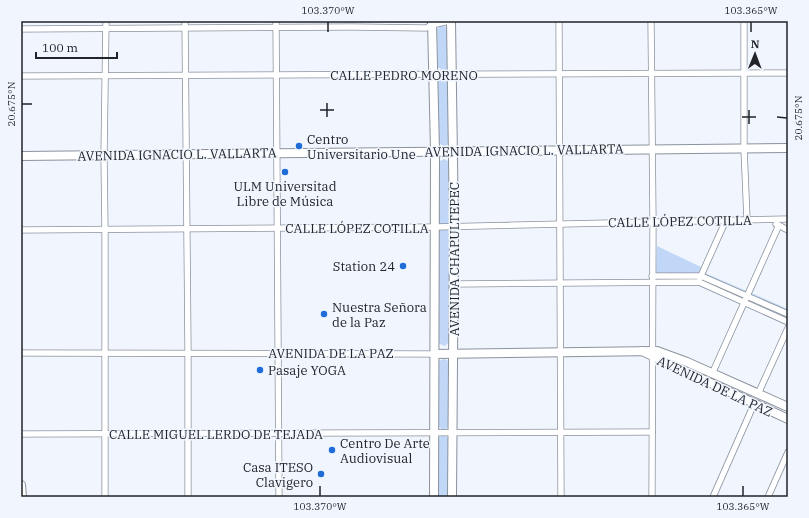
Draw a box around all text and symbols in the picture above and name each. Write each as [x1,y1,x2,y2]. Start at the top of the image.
text: 103.370°W [301,4,355,17]
text: 103.365°W [724,4,778,17]
scale bar [36,34,117,60]
north arrow [735,34,775,74]
text: N [751,37,760,51]
text: 100 m [42,40,78,55]
street label: CALLE PEDRO MORENO [330,67,478,84]
text: 20.675°N [5,81,18,127]
text: 20.675°N [792,95,805,141]
place label: Centro Universitario Une [307,131,416,163]
street label: AVENIDA IGNACIO L. VALLARTA [424,140,624,161]
marker: Centro Universitario Une [294,141,304,151]
street label: AVENIDA IGNACIO L. VALLARTA [77,144,277,165]
marker: ULM Universitad Libre de Música [280,167,290,177]
place label: ULM Universitad Libre de Música [233,178,337,210]
street label: AVENIDA CHAPULTEPEC [446,182,463,336]
street label: CALLE LÓPEZ COTILLA [608,212,752,231]
street label: CALLE LÓPEZ COTILLA [285,220,429,237]
place label: Station 24 [333,258,395,275]
marker: Station 24 [398,261,408,271]
place label: Nuestra Señora de la Paz [332,299,427,331]
marker: Nuestra Señora de la Paz [319,309,329,319]
street label: AVENIDA DE LA PAZ [268,345,394,362]
street label: AVENIDA DE LA PAZ [654,352,775,421]
place label: Pasaje YOGA [268,362,346,379]
marker: Pasaje YOGA [255,365,265,375]
street label: CALLE MIGUEL LERDO DE TEJADA [109,426,323,443]
place label: Centro De Arte Audiovisual [340,435,430,467]
marker: Centro De Arte Audiovisual [327,445,337,455]
place label: Casa ITESO Clavigero [243,459,313,491]
marker: Casa ITESO Clavigero [316,469,326,479]
text: 103.370°W [293,500,347,513]
text: 103.365°W [716,500,770,513]

